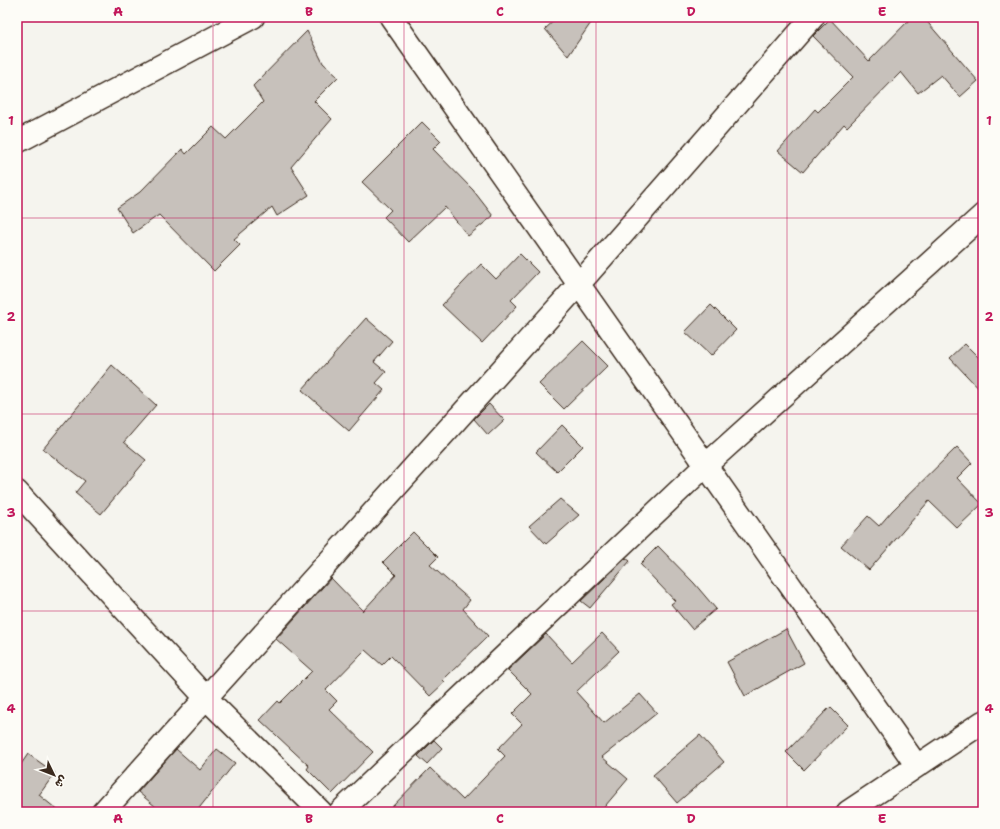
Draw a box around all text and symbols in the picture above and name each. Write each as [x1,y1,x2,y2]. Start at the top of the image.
text: A [113,3,123,20]
text: B [305,3,313,20]
text: C [496,3,504,20]
text: D [686,3,696,20]
text: E [878,3,887,20]
text: 1 [8,112,14,129]
text: 1 [986,112,992,129]
text: 2 [6,308,16,325]
text: 2 [984,308,994,325]
text: 3 [6,504,16,521]
text: 3 [984,504,994,521]
text: 4 [6,700,16,717]
text: 4 [984,700,994,717]
north arrow [34,755,74,795]
text: ش [51,772,71,791]
text: A [113,810,123,827]
text: B [305,810,313,827]
text: C [496,810,504,827]
text: D [686,810,696,827]
text: E [878,810,887,827]

